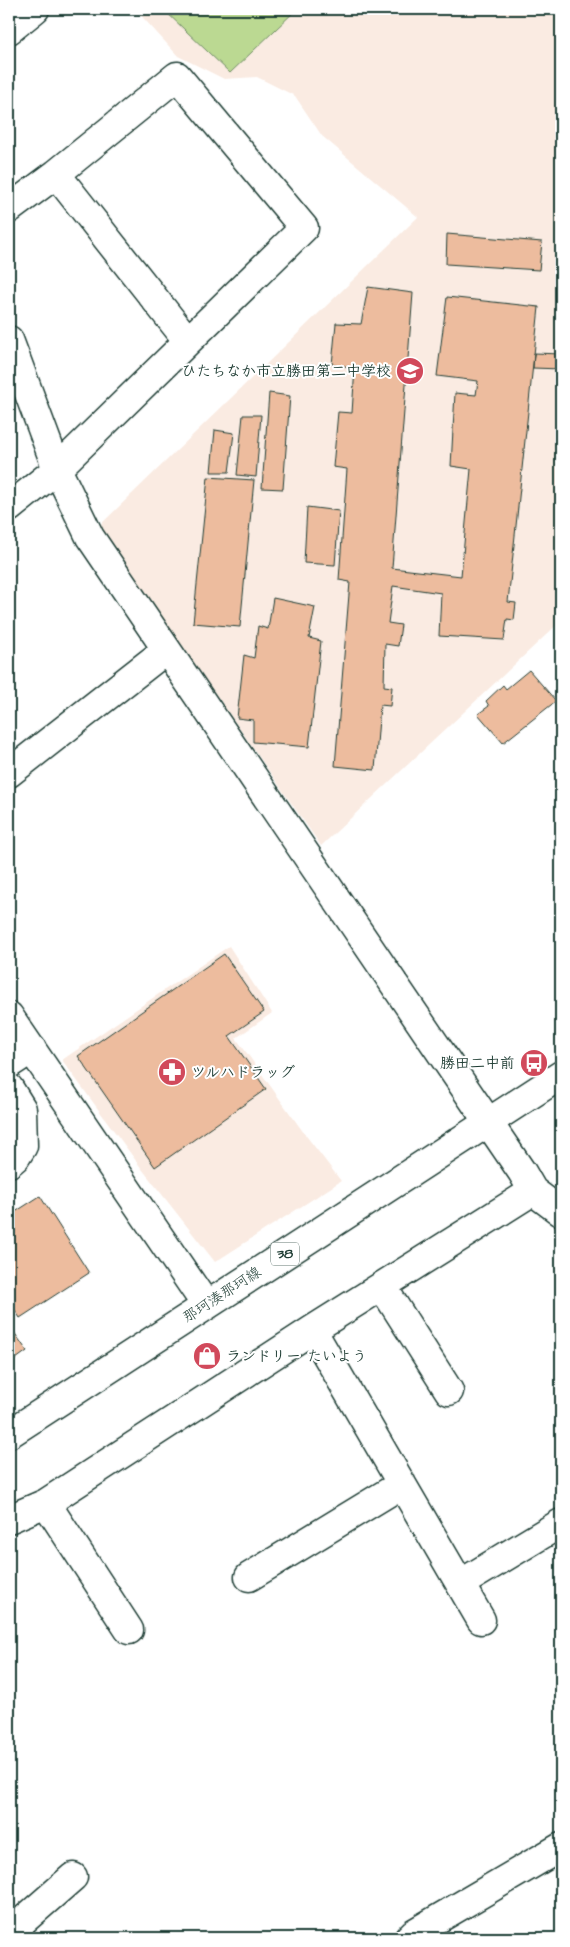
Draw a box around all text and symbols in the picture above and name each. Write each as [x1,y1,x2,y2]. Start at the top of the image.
school or university icon: ひたちなか市立勝田第二中学校 [395,356,425,386]
place label: ひたちなか市立勝田第二中学校 [181,361,391,382]
bus stop icon: 勝田二中前 [519,1048,549,1078]
place label: 勝田二中前 [440,1053,515,1074]
pharmacy icon: ツルハドラッグ [157,1057,187,1087]
place label: ツルハドラッグ [191,1062,295,1083]
road number: 38 [271,1242,299,1266]
street label: 那珂湊那珂線 [179,1262,265,1328]
shop icon: ランドリー たいよう [192,1341,222,1371]
place label: ランドリー たいよう [226,1346,367,1367]

